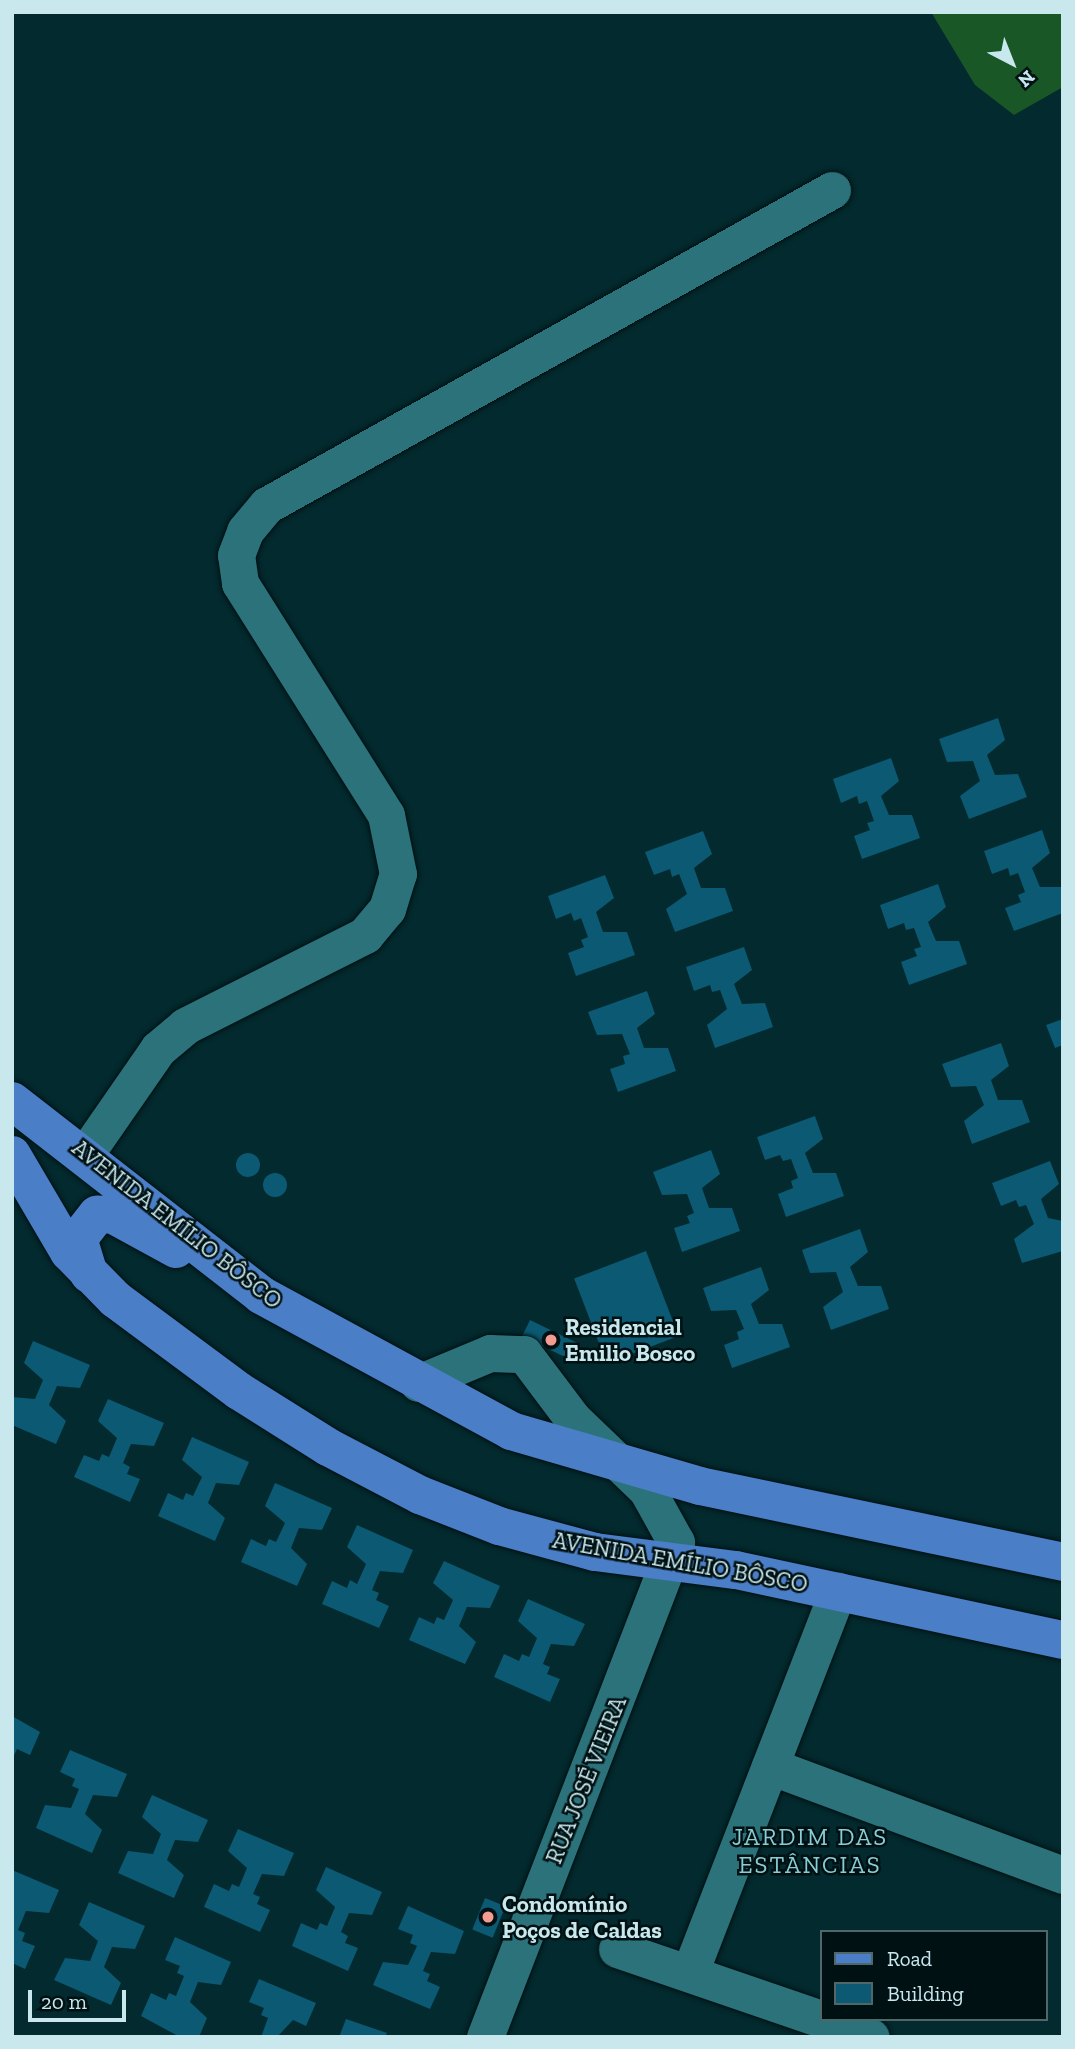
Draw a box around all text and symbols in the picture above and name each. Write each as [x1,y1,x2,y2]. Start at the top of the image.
north arrow [977,28,1047,98]
text: N [1013,66,1039,92]
street label: AVENIDA EMÍLIO BÔSCO [66,1133,288,1315]
place label: Residencial Emilio Bosco [565,1313,695,1367]
marker: Residencial Emilio Bosco [543,1332,559,1348]
street label: AVENIDA EMÍLIO BÔSCO [550,1526,810,1598]
street label: RUA JOSÉ VIEIRA [540,1691,632,1869]
district label: JARDIM DAS ESTÂNCIAS [733,1823,887,1879]
place label: Condomínio Poços de Caldas [502,1890,662,1944]
marker: Condomínio Poços de Caldas [480,1909,496,1925]
legend [820,1930,1047,2021]
text: Road [887,1946,932,1971]
scale bar [32,1976,130,2020]
text: Building [887,1981,964,2006]
text: 20 m [41,1989,87,2014]

